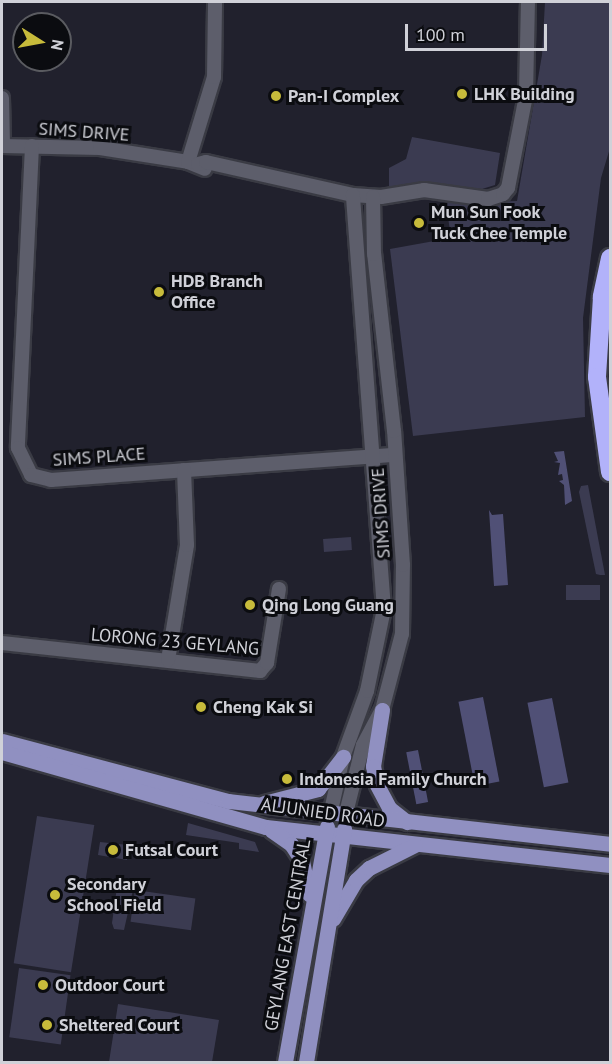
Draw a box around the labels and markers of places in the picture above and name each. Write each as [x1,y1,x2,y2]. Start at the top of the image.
place label: LHK Building [474,83,575,105]
place label: Pan-I Complex [288,85,399,107]
marker: LHK Building [455,87,469,101]
marker: Pan-I Complex [269,89,283,103]
place label: Mun Sun Fook Tuck Chee Temple [431,202,569,244]
marker: Mun Sun Fook Tuck Chee Temple [412,216,426,230]
place label: HDB Branch Office [171,271,263,314]
marker: HDB Branch Office [152,285,166,299]
place label: Qing Long Guang [262,594,394,616]
marker: Qing Long Guang [243,598,257,612]
place label: Cheng Kak Si [213,696,314,718]
marker: Cheng Kak Si [194,700,208,714]
place label: Indonesia Family Church [299,768,488,790]
marker: Indonesia Family Church [280,772,294,786]
place label: Futsal Court [125,839,218,861]
marker: Futsal Court [106,843,120,857]
place label: Secondary School Field [67,874,161,916]
marker: Secondary School Field [48,888,62,902]
place label: Outdoor Court [55,974,165,996]
marker: Outdoor Court [36,978,50,992]
place label: Sheltered Court [59,1014,180,1036]
marker: Sheltered Court [40,1018,54,1032]

